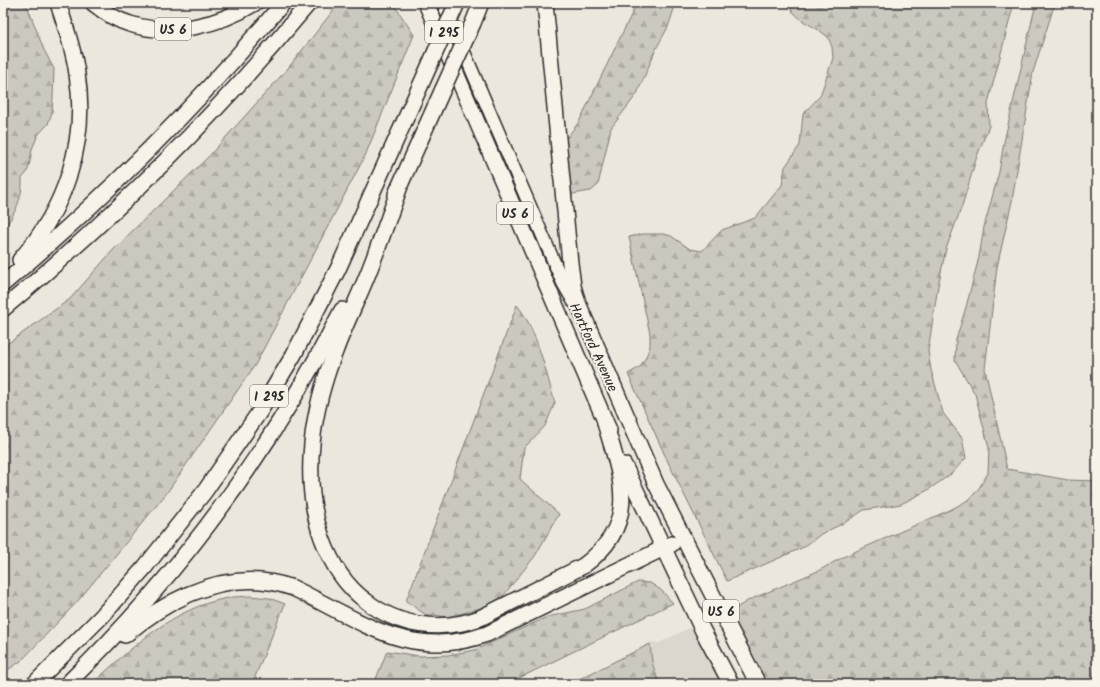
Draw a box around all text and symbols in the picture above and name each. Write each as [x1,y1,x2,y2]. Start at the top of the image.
road number: US 6 [155,18,191,40]
road number: I 295 [425,21,463,43]
road number: US 6 [497,202,533,224]
street label: Hartford Avenue [563,299,624,396]
road number: I 295 [250,385,288,407]
road number: US 6 [703,600,739,622]

